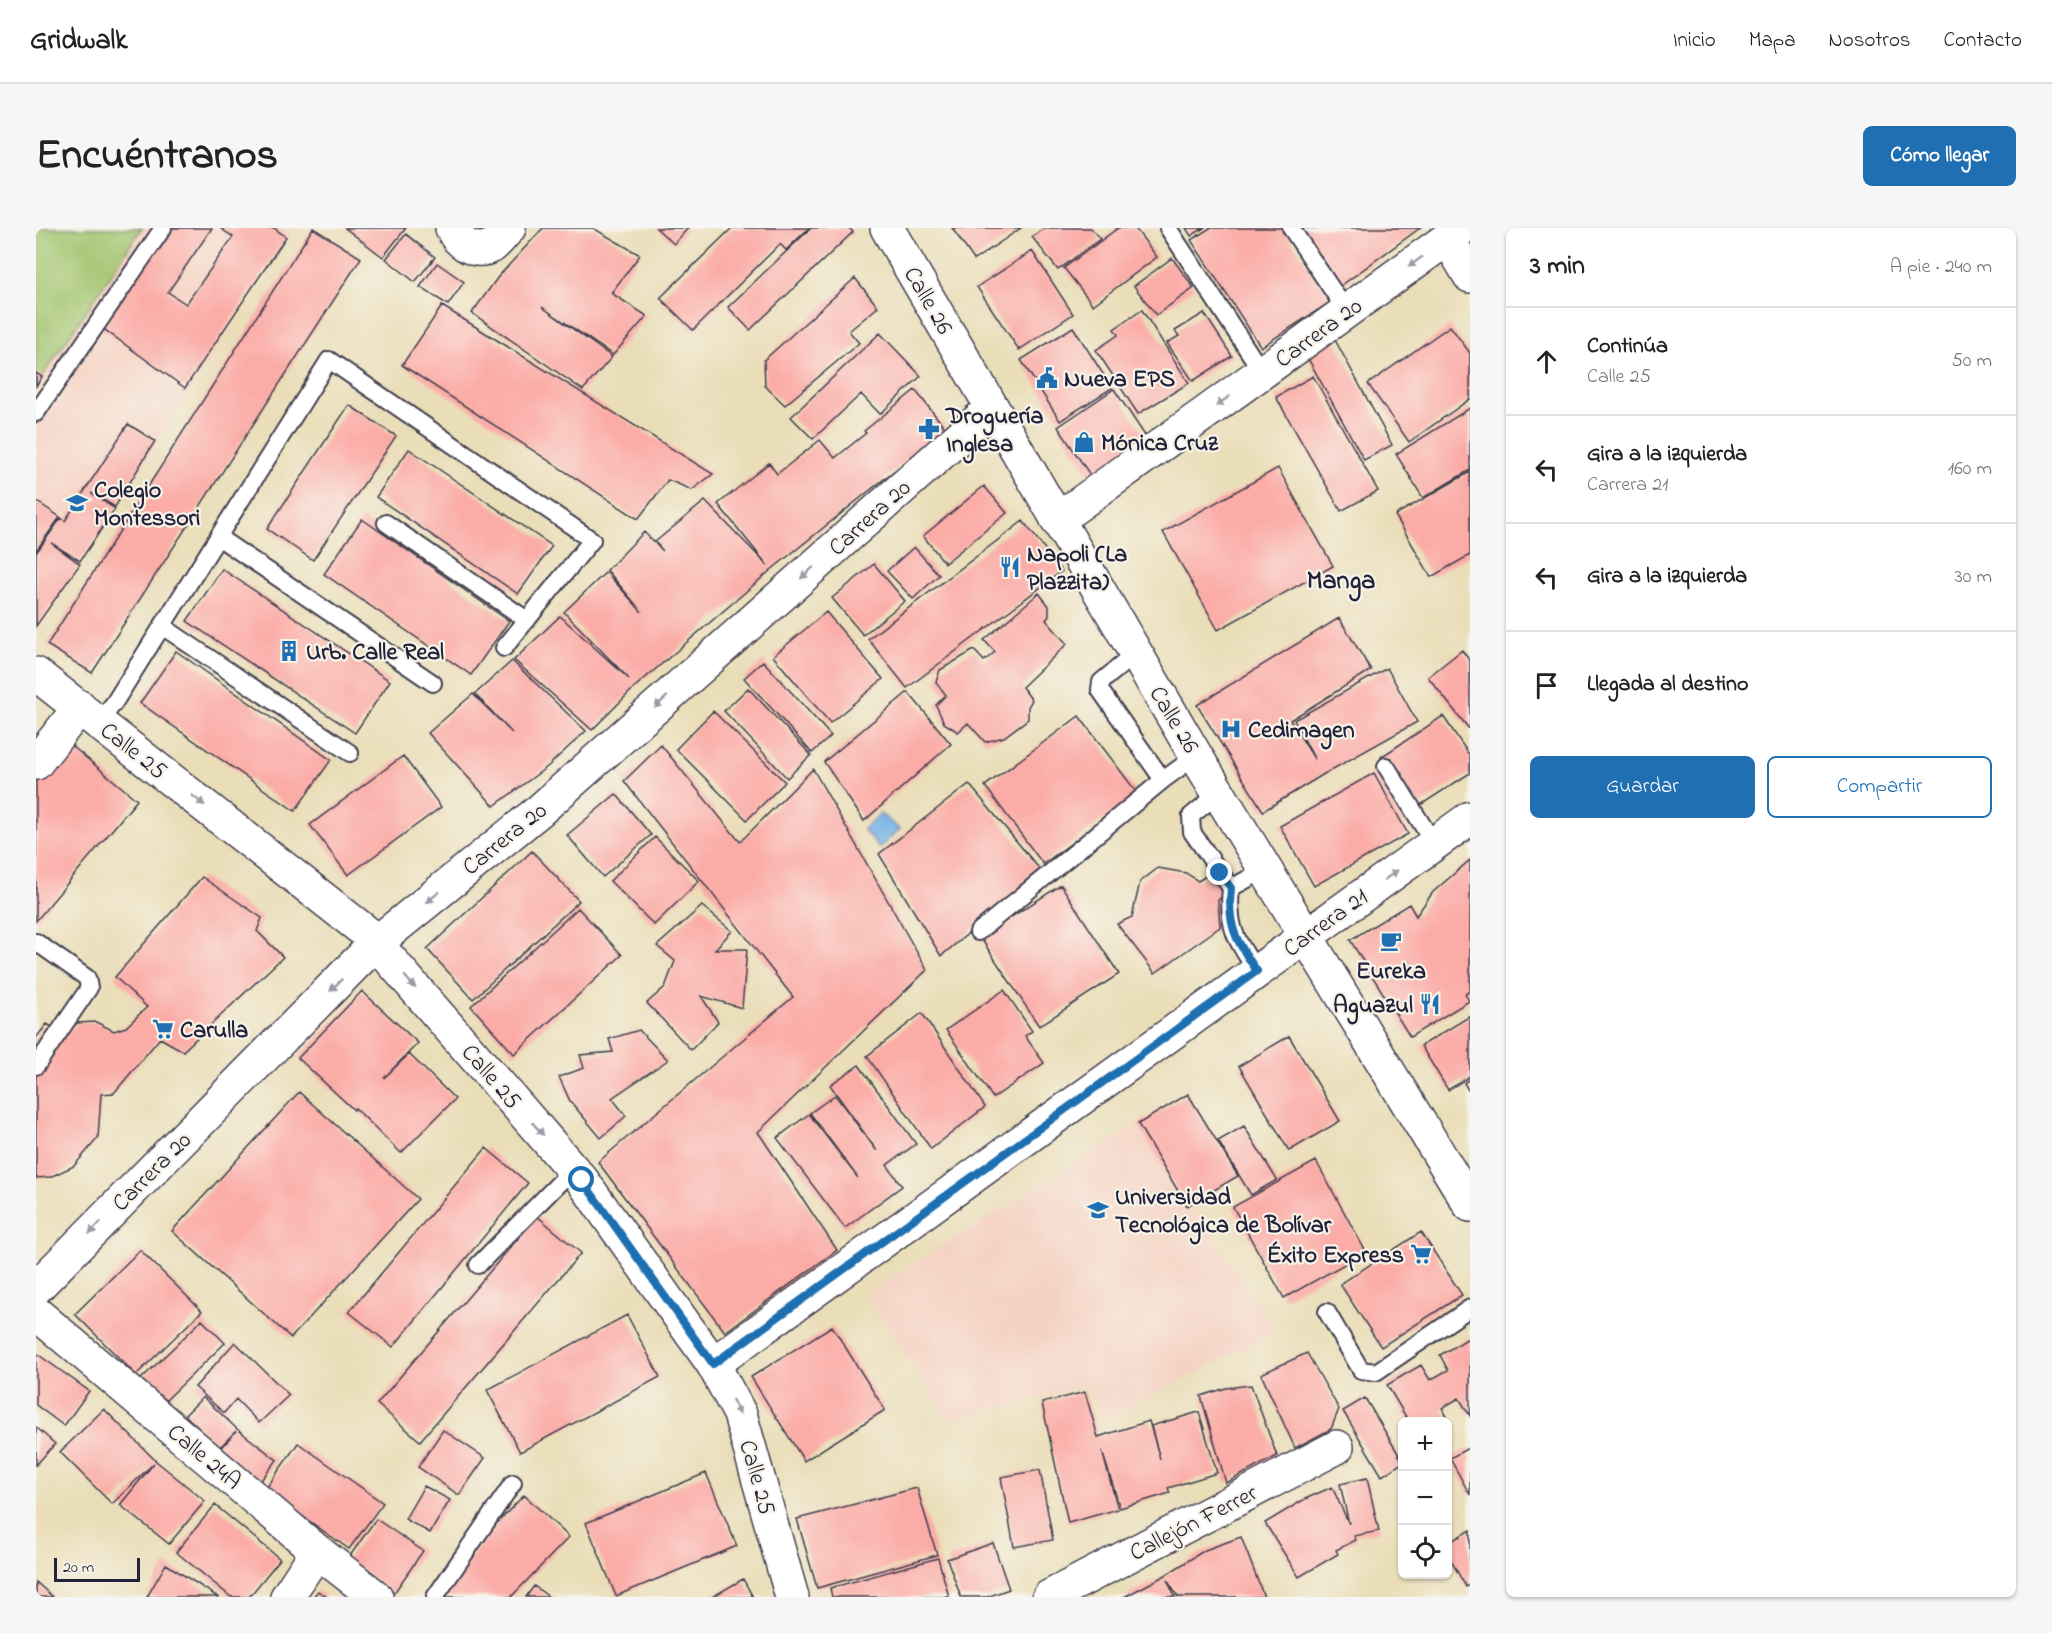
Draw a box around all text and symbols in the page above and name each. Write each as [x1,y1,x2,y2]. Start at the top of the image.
text: Gridwalk [30,21,127,62]
text: Inicio [1673,26,1716,56]
text: Mapa [1749,26,1796,56]
text: Nosotros [1829,26,1911,56]
text: Contacto [1944,26,2022,56]
text: Encuéntranos [36,126,278,187]
button: Cómo llegar [1863,126,2016,186]
text: 3 min [1530,248,1585,286]
text: A pie · 240 m [1890,253,1992,282]
one-way arrow [1407,256,1423,268]
street label: Calle 26 [893,261,961,342]
street label: Carrera 20 [1269,290,1370,378]
text: Continúa [1587,331,1668,363]
icon: ahead [1530,345,1563,378]
text: 50 m [1951,347,1992,376]
place label: Nueva EPS [1064,363,1175,398]
text: Calle 25 [1587,363,1651,392]
public building icon: Nueva EPS [1035,366,1059,390]
one-way arrow [1215,395,1231,407]
place label: Droguería Inglesa [945,400,1044,464]
pharmacy icon: Droguería Inglesa [917,417,941,441]
place label: Mónica Cruz [1101,427,1219,462]
shop icon: Mónica Cruz [1072,430,1096,454]
text: Gira a la izquierda [1587,439,1747,471]
icon: left [1530,453,1563,486]
text: 160 m [1948,455,1992,484]
text: Carrera 21 [1587,471,1668,500]
street label: Carrera 20 [822,472,920,565]
place label: Colegio Montessori [94,474,200,537]
school or university icon: Colegio Montessori [65,491,89,515]
place label: Napoli (La Plazzita) [1027,538,1127,601]
restaurant icon: Napoli (La Plazzita) [998,555,1022,579]
icon: left [1530,561,1563,594]
text: Gira a la izquierda [1587,561,1747,593]
district label: Manga [1307,563,1375,602]
text: 30 m [1955,563,1992,592]
one-way arrow [800,566,815,579]
place label: Urb. Calle Real [306,636,444,671]
building icon: Urb. Calle Real [277,639,301,663]
icon: arrive [1530,669,1563,702]
text: Llegada al destino [1587,669,1748,701]
street label: Calle 26 [1139,680,1207,761]
one-way arrow [654,695,669,708]
place label: Cedimagen [1248,714,1355,750]
street label: Calle 25 [92,715,174,790]
hospital icon: Cedimagen [1219,717,1243,741]
button: Guardar [1530,756,1755,818]
button: Compartir [1767,756,1992,818]
one-way arrow [190,794,206,807]
street label: Carrera 20 [456,795,556,885]
route end [1206,859,1232,885]
one-way arrow [1382,869,1398,881]
street label: Carrera 21 [1277,881,1377,967]
one-way arrow [425,890,441,903]
cafe icon: Eureka [1379,929,1403,953]
place label: Eureka [1356,955,1426,990]
one-way arrow [403,974,417,989]
one-way arrow [328,978,343,992]
place label: Aguazul [1333,989,1413,1025]
restaurant icon: Aguazul [1418,992,1442,1016]
place label: Carulla [180,1014,248,1049]
supermarket icon: Carulla [151,1017,175,1041]
street label: Calle 25 [452,1037,529,1118]
one-way arrow [531,1121,544,1136]
street label: Carrera 20 [105,1125,201,1221]
route start [568,1166,594,1192]
place label: Universidad Tecnológica de Bolívar [1115,1181,1332,1245]
school or university icon: Universidad Tecnológica de Bolívar [1086,1198,1110,1222]
one-way arrow [88,1221,103,1235]
place label: Éxito Express [1267,1239,1404,1274]
supermarket icon: Éxito Express [1409,1242,1433,1266]
one-way arrow [731,1398,741,1415]
street label: Calle 24A [159,1416,248,1499]
map controls [1398,1417,1452,1579]
button: + [1398,1417,1452,1471]
street label: Calle 25 [728,1436,783,1520]
button: − [1398,1471,1452,1525]
street label: Callejón Ferrer [1124,1477,1265,1571]
button: locate [1398,1525,1452,1579]
scale bar [54,1555,140,1582]
text: 20 m [63,1556,94,1580]

